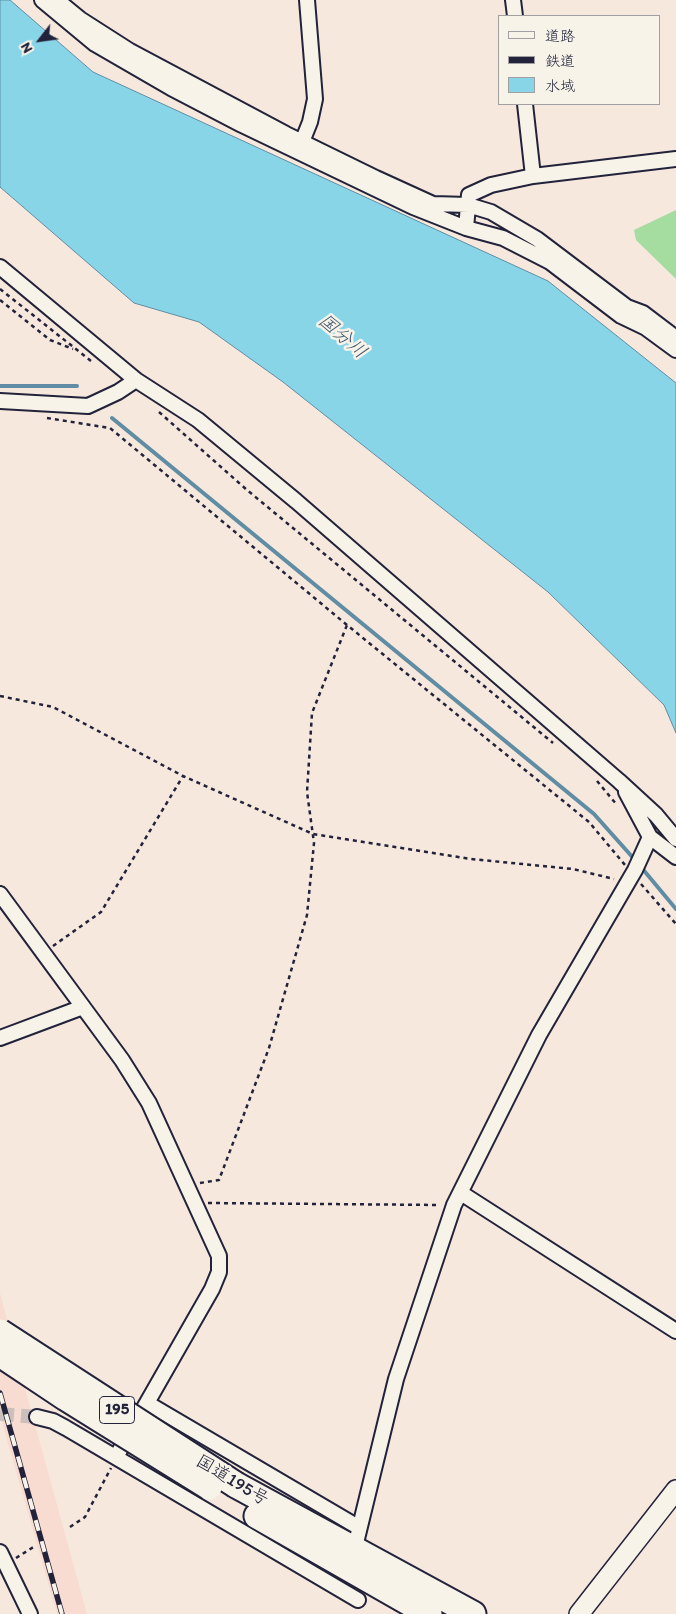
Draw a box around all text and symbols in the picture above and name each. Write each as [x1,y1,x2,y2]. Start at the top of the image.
north arrow [15,15,65,65]
legend [498,15,661,105]
text: 道路 [545,27,575,45]
text: N [17,39,36,56]
text: 鉄道 [545,52,575,70]
text: 水域 [545,77,575,95]
water label: 国分川 [313,310,371,364]
road number: 195 [100,1396,134,1424]
street label: 国道195号 [192,1451,272,1511]

